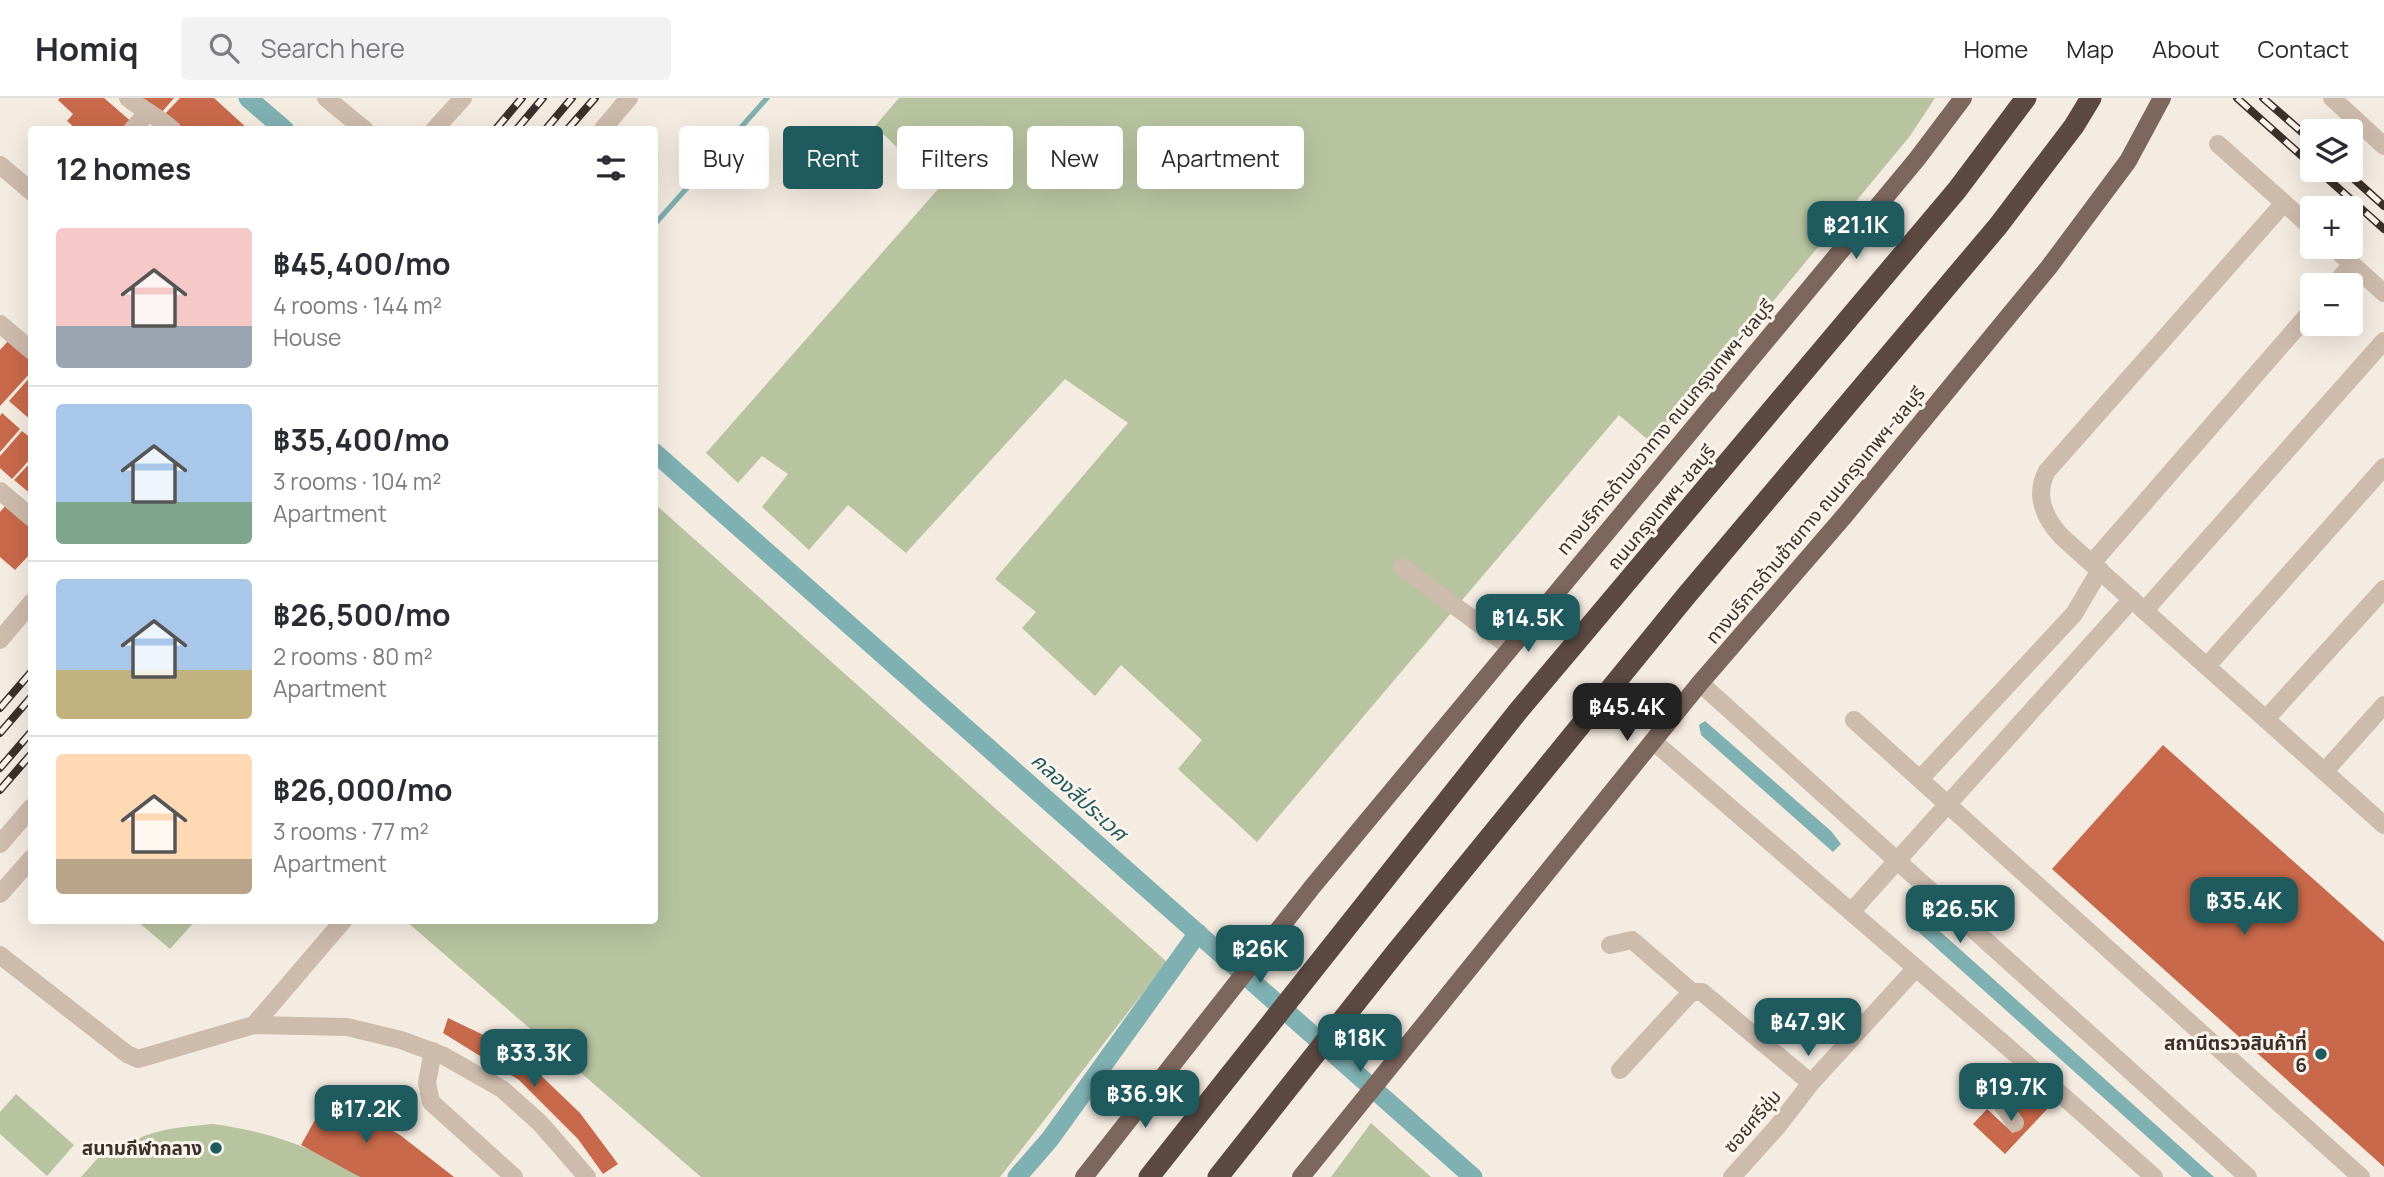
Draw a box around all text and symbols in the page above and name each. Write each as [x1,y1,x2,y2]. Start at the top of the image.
search box [181,17,671,80]
text: Homiq [35,26,139,71]
icon: search [205,29,243,67]
text: Search here [261,30,405,66]
text: Home [1963,32,2028,65]
text: Map [2066,32,2114,65]
text: About [2152,32,2220,65]
text: Contact [2258,32,2349,65]
map controls [2300,119,2363,336]
button: layers [2300,119,2363,182]
chip: Buy [679,126,769,189]
chip: Rent [783,126,883,189]
chip: Filters [897,126,1013,189]
chip: New [1027,126,1123,189]
chip: Apartment [1137,126,1304,189]
text: 12 homes [56,148,191,189]
icon: filters [592,149,630,187]
button: + [2300,196,2363,259]
pin: ฿21.1K [1799,202,1913,261]
text: ฿21.1K [1823,208,1889,240]
text: ฿45,400/mo [273,243,450,284]
icon: home [112,256,196,340]
button: − [2300,273,2363,336]
text: 4 rooms · 144 m² [273,289,442,321]
street label: ทางบริการด้านขวาทาง ถนนกรุงเทพฯ-ชลบุรี [1551,295,1779,559]
text: House [273,321,342,353]
street label: ทางบริการด้านซ้ายทาง ถนนกรุงเทพฯ-ชลบุรี [1699,381,1931,649]
text: ฿35,400/mo [273,419,450,460]
icon: home [112,432,196,516]
street label: ถนนกรุงเทพฯ-ชลบุรี [1602,440,1720,574]
text: 3 rooms · 104 m² [273,465,441,497]
text: Apartment [273,497,387,529]
text: ฿26,500/mo [273,594,450,635]
pin: ฿14.5K [1471,594,1585,654]
text: ฿14.5K [1492,601,1564,633]
icon: home [112,607,196,691]
text: 2 rooms · 80 m² [273,640,433,672]
text: Apartment [273,672,387,704]
pin: ฿45.4K [1570,684,1684,743]
text: ฿45.4K [1589,690,1665,722]
water label: คลองสี่ประเวศ [1026,746,1136,849]
text: ฿26,000/mo [273,769,453,810]
icon: home [112,782,196,866]
text: 3 rooms · 77 m² [273,815,429,847]
text: Apartment [273,847,387,879]
pin: ฿35.4K [2187,878,2301,937]
text: ฿35.4K [2206,884,2282,916]
pin: ฿26.5K [1903,886,2017,945]
text: ฿26.5K [1922,892,1998,924]
pin: ฿26K [1219,926,1301,985]
text: ฿26K [1232,932,1288,964]
pin: ฿47.9K [1751,998,1865,1058]
text: ฿47.9K [1770,1005,1846,1037]
pin: ฿18K [1319,1014,1401,1074]
text: ฿18K [1334,1021,1386,1053]
pin: ฿33.3K [477,1030,591,1089]
place label: สถานีตรวจสินค้าที่ 6 [2164,1030,2307,1078]
text: ฿33.3K [496,1036,572,1068]
marker: สถานีตรวจสินค้าที่ 6 [2313,1046,2329,1062]
pin: ฿19.7K [1954,1063,2068,1123]
pin: ฿36.9K [1088,1070,1202,1130]
text: ฿19.7K [1975,1070,2047,1102]
text: ฿36.9K [1106,1077,1184,1109]
street label: ซอยศรีชุ่ม [1717,1084,1787,1158]
pin: ฿17.2K [309,1086,423,1145]
text: ฿17.2K [331,1092,401,1124]
place label: สนามกีฬากลาง [82,1135,202,1161]
marker: สนามกีฬากลาง [208,1140,224,1156]

